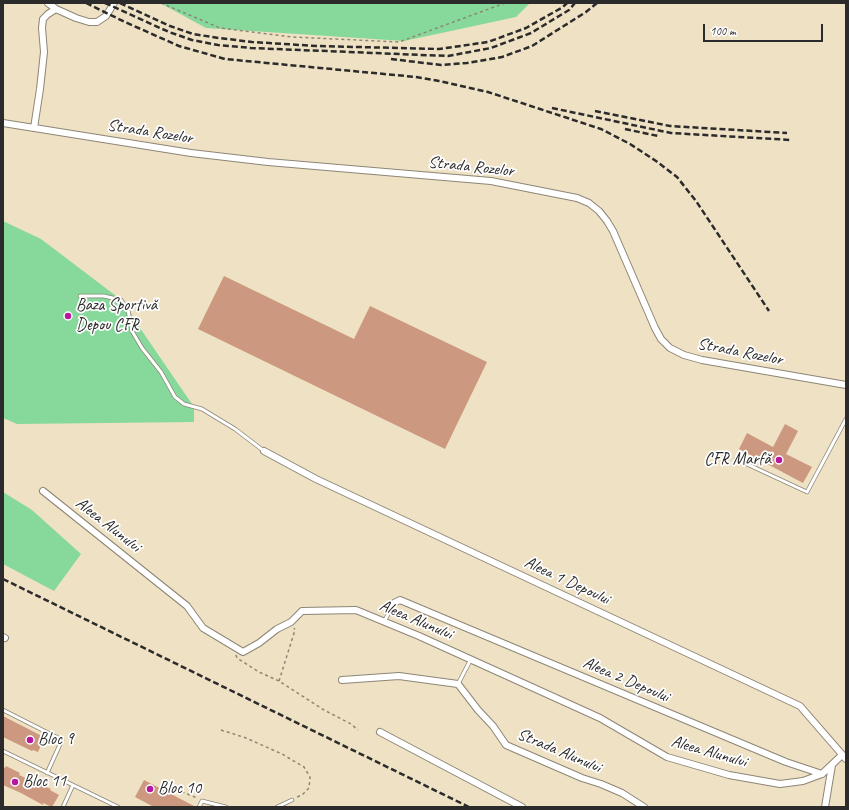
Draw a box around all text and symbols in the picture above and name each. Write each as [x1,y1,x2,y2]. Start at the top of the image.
scale bar [705,16,825,42]
text: 100 m [710,23,736,39]
street label: Strada Rozelor [106,115,194,149]
street label: Strada Rozelor [427,152,515,182]
place label: Baza Sportivă Depou CFR [76,296,157,336]
marker: Baza Sportivă Depou CFR [63,311,73,321]
street label: Strada Rozelor [696,334,784,370]
place label: CFR Marfă [704,450,771,470]
marker: CFR Marfă [774,455,784,465]
street label: Aleea Alunului [71,493,145,557]
street label: Aleea 1 Depoului [521,552,613,610]
street label: Aleea Alunului [376,595,456,645]
street label: Aleea 2 Depoului [580,653,672,707]
street label: Strada Alunului [514,724,604,778]
place label: Bloc 9 [38,730,74,750]
street label: Aleea Alunului [669,732,749,772]
marker: Bloc 9 [25,735,35,745]
place label: Bloc 11 [23,772,66,792]
marker: Bloc 11 [10,777,20,787]
place label: Bloc 10 [158,779,201,799]
marker: Bloc 10 [145,784,155,794]

